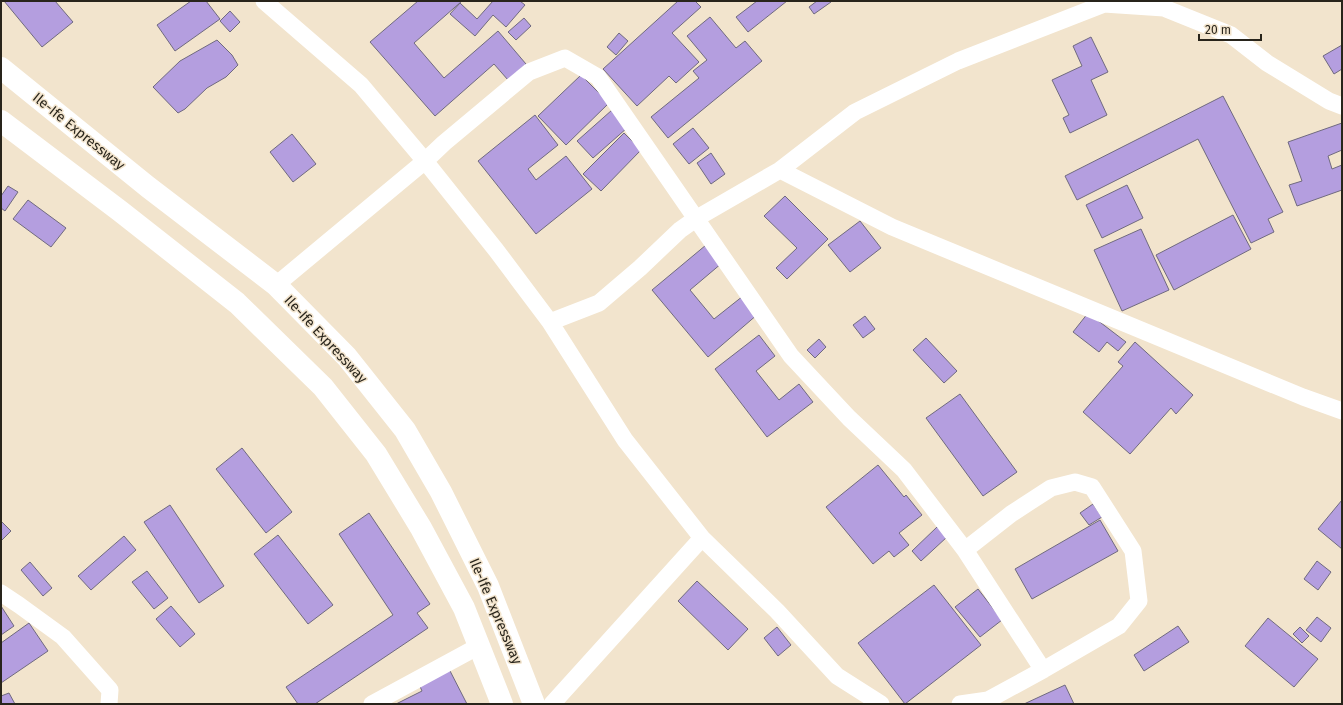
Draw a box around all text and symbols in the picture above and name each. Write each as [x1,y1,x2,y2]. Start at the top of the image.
scale bar [1199,16,1261,42]
text: 20 m [1205,23,1231,37]
street label: Ile-Ife Expressway [29,89,128,174]
street label: Ile-Ife Expressway [281,292,371,387]
street label: Ile-Ife Expressway [466,556,526,667]

